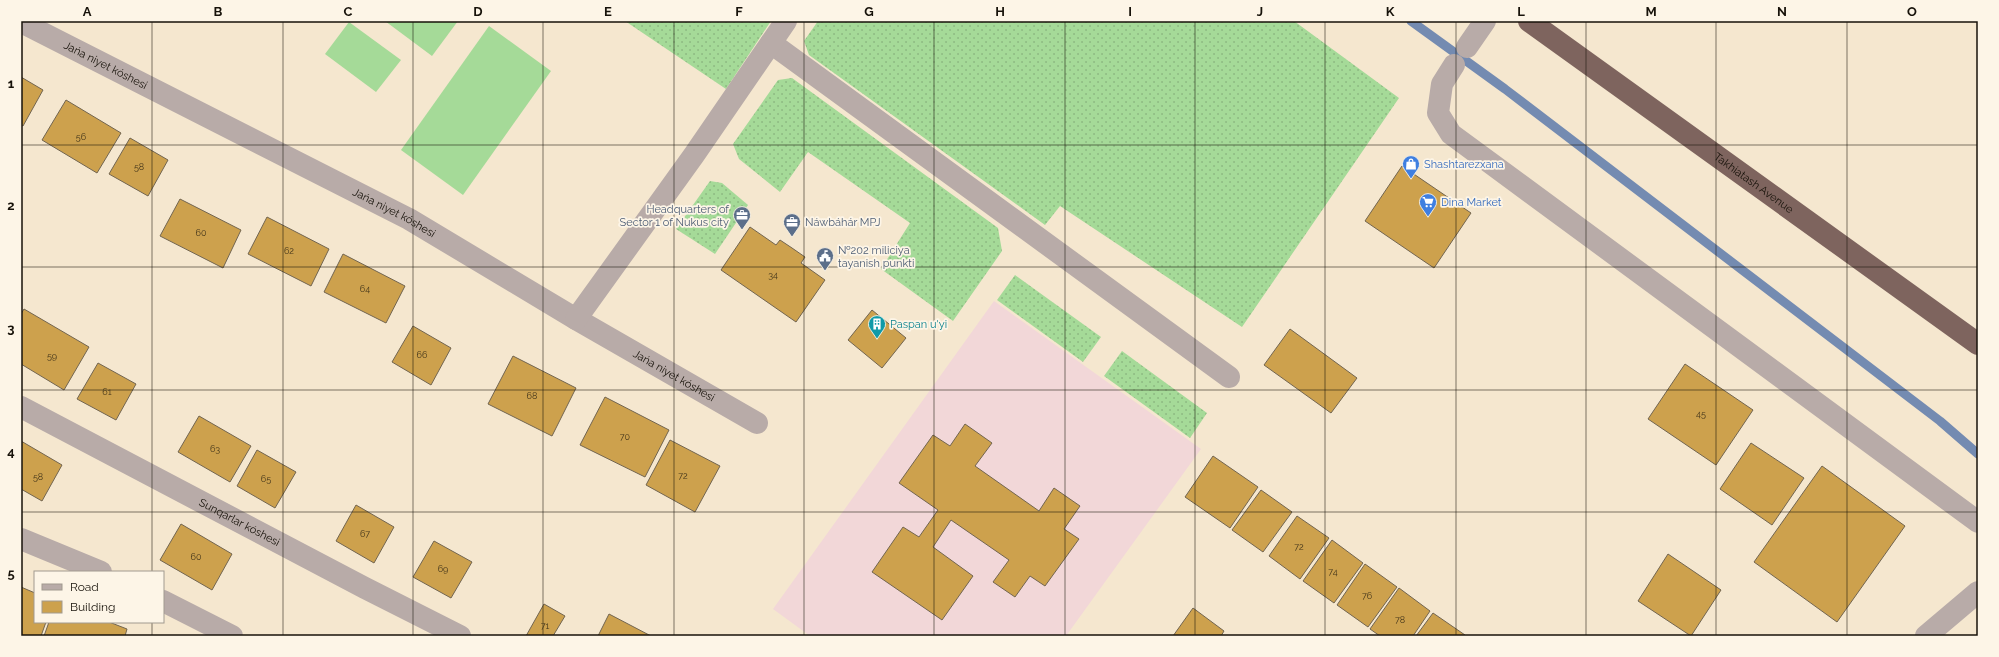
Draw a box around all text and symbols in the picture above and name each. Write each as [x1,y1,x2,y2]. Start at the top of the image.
text: A [83,4,92,19]
text: B [214,4,223,19]
text: C [344,4,353,19]
text: D [473,4,483,19]
text: E [604,4,612,19]
text: F [735,4,743,19]
text: G [864,4,874,19]
text: H [995,4,1005,19]
text: I [1128,4,1132,19]
text: J [1257,4,1263,19]
text: K [1386,4,1395,19]
text: L [1517,4,1525,19]
text: M [1645,4,1657,19]
text: N [1777,4,1787,19]
text: O [1907,4,1917,19]
street label: Jańa niyet kóshesi [62,39,149,92]
text: 1 [8,76,15,91]
house number: 56 [76,132,87,142]
street label: Takhiatash Avenue [1711,150,1796,216]
shop icon: Shashtarezxana [1401,154,1421,179]
place label: Shashtarezxana [1424,158,1504,171]
house number: 58 [134,162,144,172]
street label: Jańa niyet kóshesi [350,186,438,240]
supermarket icon: Dina Market [1418,192,1438,217]
place label: Dina Market [1441,196,1502,209]
text: 2 [7,198,15,213]
place label: Headquarters of Sector 1 of Nukus city [620,203,729,229]
office icon: Headquarters of Sector 1 of Nukus city [732,205,752,230]
office icon: Náwbáhár MPJ [782,212,802,237]
place label: Náwbáhár MPJ [805,216,880,229]
house number: 60 [196,228,207,238]
place label: №202 miliciya tayanish punkti [838,244,914,270]
house number: 62 [284,246,294,256]
public building icon: №202 miliciya tayanish punkti [815,246,835,271]
house number: 34 [768,270,778,280]
house number: 64 [360,284,370,294]
building icon: Paspan u'yi [867,314,887,339]
place label: Paspan u'yi [890,318,947,331]
text: 3 [7,321,15,336]
street label: Jańa niyet kóshesi [631,347,717,404]
house number: 66 [417,350,428,360]
house number: 59 [47,351,57,361]
house number: 61 [102,387,112,397]
house number: 68 [527,391,537,401]
house number: 45 [1696,409,1706,419]
house number: 70 [620,432,631,442]
text: 4 [7,444,15,459]
house number: 63 [210,444,220,454]
house number: 72 [678,471,688,481]
house number: 58 [33,472,43,482]
house number: 65 [261,474,271,484]
street label: Sunqarlar kóshesi [197,496,282,549]
house number: 67 [360,529,370,539]
house number: 72 [1294,542,1304,552]
house number: 60 [191,552,202,562]
house number: 69 [438,564,448,574]
text: 5 [7,566,15,581]
house number: 74 [1328,567,1338,577]
legend [34,571,164,623]
text: Road [70,580,99,594]
house number: 76 [1362,591,1373,601]
text: Building [70,600,116,614]
house number: 78 [1395,615,1405,625]
house number: 71 [541,621,549,631]

